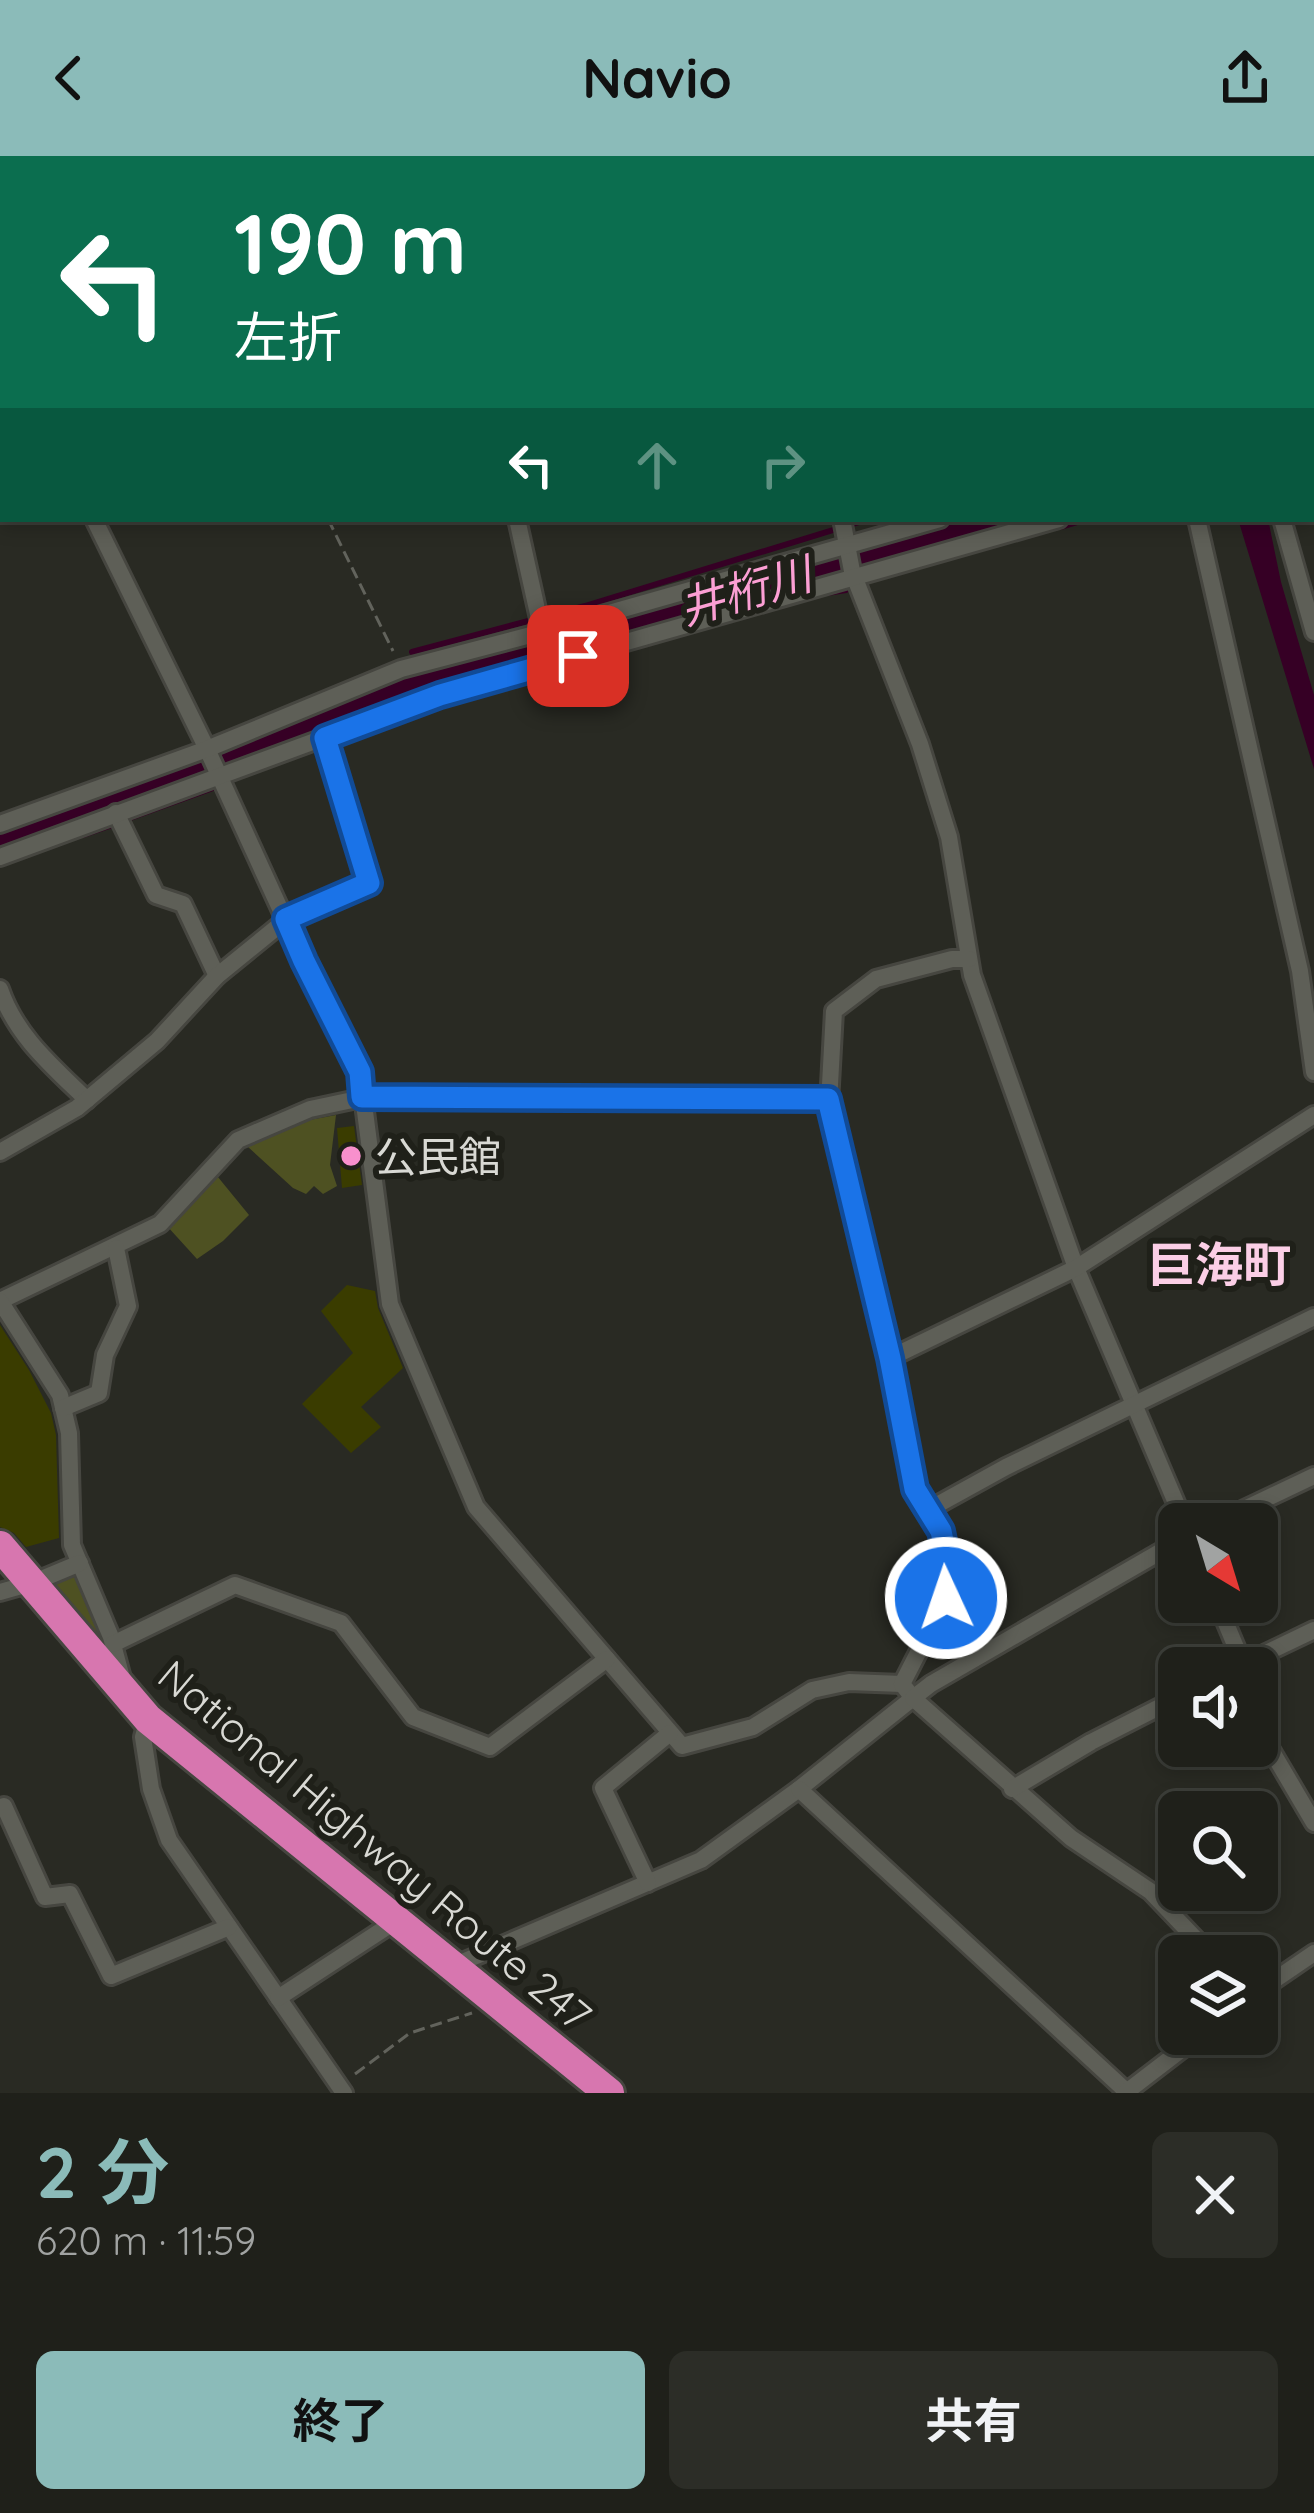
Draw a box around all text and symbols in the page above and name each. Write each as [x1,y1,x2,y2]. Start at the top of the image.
text: Navio [582,44,732,112]
icon: back [36,45,102,111]
icon: share [1212,45,1278,111]
text: 190 m [234,190,467,295]
icon: left [36,204,192,360]
text: 左折 [234,303,342,371]
icon: left [498,432,564,498]
icon: ahead [624,432,690,498]
icon: right [750,432,816,498]
water label: 井桁川 [672,543,821,636]
pin [527,605,629,707]
icon: arrive [545,623,611,689]
place label: 公民館 [375,1130,501,1183]
marker: 公民館 [338,1143,364,1169]
district label: 巨海町 [1147,1234,1291,1294]
north arrow [1158,1503,1278,1623]
map controls [1158,1503,1278,2055]
position arrow [883,1535,1009,1661]
button: sound [1158,1647,1278,1767]
street label: National Highway Route 247 [148,1648,602,2042]
button: search [1158,1791,1278,1911]
button: layers [1158,1935,1278,2055]
text: 2 分 [36,2126,169,2216]
button: close [1152,2132,1278,2258]
text: 620 m · 11:59 [36,2216,256,2265]
button: 終了 [36,2351,645,2489]
button: 共有 [669,2351,1278,2489]

